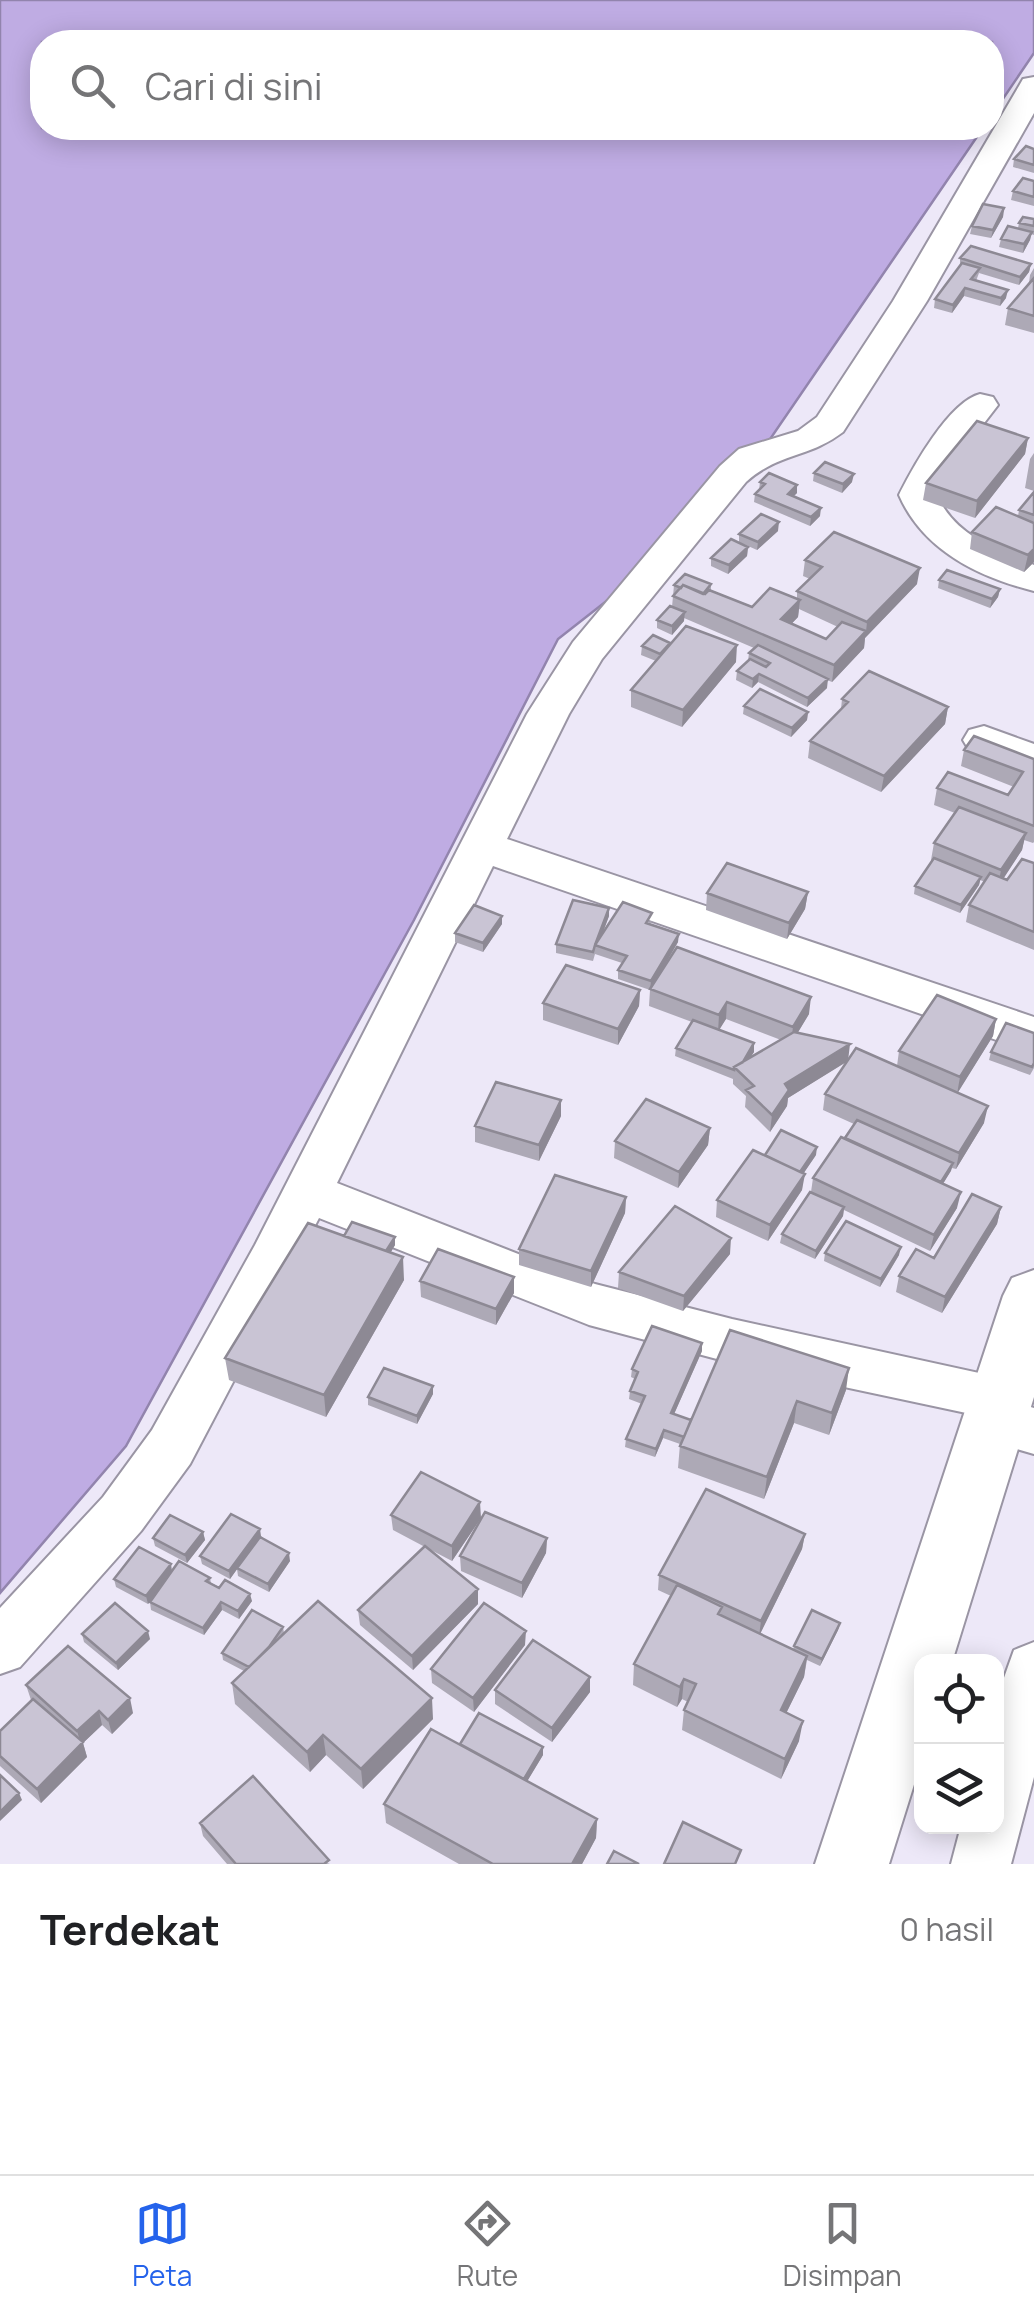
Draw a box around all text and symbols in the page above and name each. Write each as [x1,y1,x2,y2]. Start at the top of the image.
search box [30,30,1004,140]
icon: search [65,58,120,113]
text: Cari di sini [145,59,323,111]
map controls [914,1654,1004,1834]
button: locate [914,1654,1004,1744]
button: layers [914,1744,1004,1834]
text: Terdekat [40,1900,220,1958]
text: 0 hasil [900,1907,994,1951]
tab: Peta [132,2196,192,2294]
tab: Rute [457,2196,518,2294]
tab: Disimpan [783,2196,902,2294]

